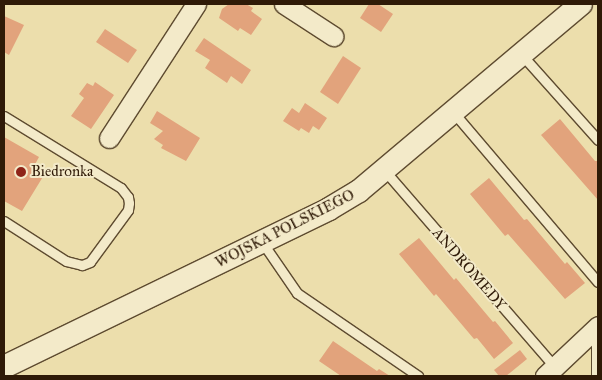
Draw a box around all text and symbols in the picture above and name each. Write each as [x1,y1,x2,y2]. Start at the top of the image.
place label: Biedronka [31,163,93,181]
marker: Biedronka [15,166,27,178]
street label: WOJSKA POLSKIEGO [212,186,358,272]
street label: ANDROMEDY [428,224,510,314]

